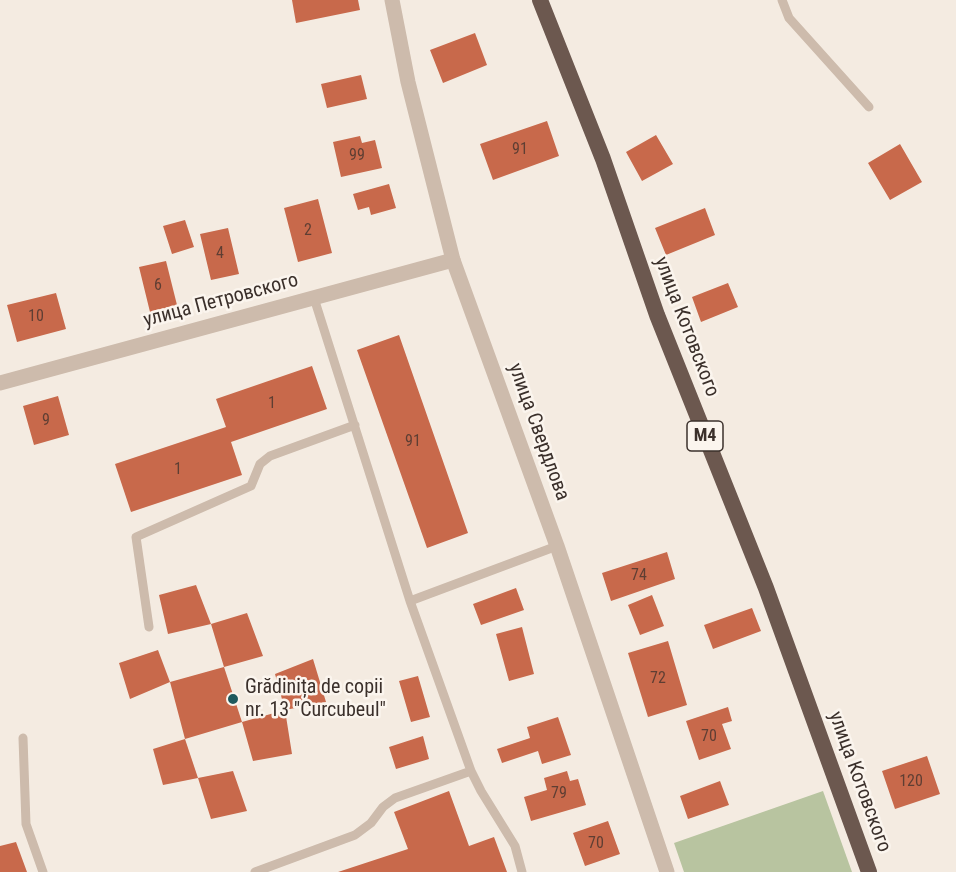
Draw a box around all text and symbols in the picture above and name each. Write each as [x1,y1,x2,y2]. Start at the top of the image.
house number: 91 [512,140,528,160]
house number: 99 [349,146,365,166]
house number: 2 [304,221,312,241]
house number: 4 [216,244,224,264]
street label: улица Котовского [648,254,724,400]
street label: улица Петровского [141,269,301,333]
house number: 6 [154,276,162,296]
house number: 10 [28,307,44,327]
street label: улица Свердлова [502,360,574,504]
house number: 1 [268,394,276,414]
house number: 9 [42,411,50,431]
road number: M4 [687,421,723,451]
house number: 91 [405,432,421,452]
house number: 1 [174,460,182,480]
house number: 74 [631,566,647,586]
house number: 72 [650,669,666,689]
place label: Grădinița de copii nr. 13 "Curcubeul" [245,676,386,723]
marker: Grădinița de copii nr. 13 "Curcubeul" [226,692,240,706]
street label: улица Котовского [822,708,896,856]
house number: 70 [701,727,717,747]
house number: 120 [899,772,923,792]
house number: 79 [551,784,567,804]
house number: 70 [588,834,604,854]

